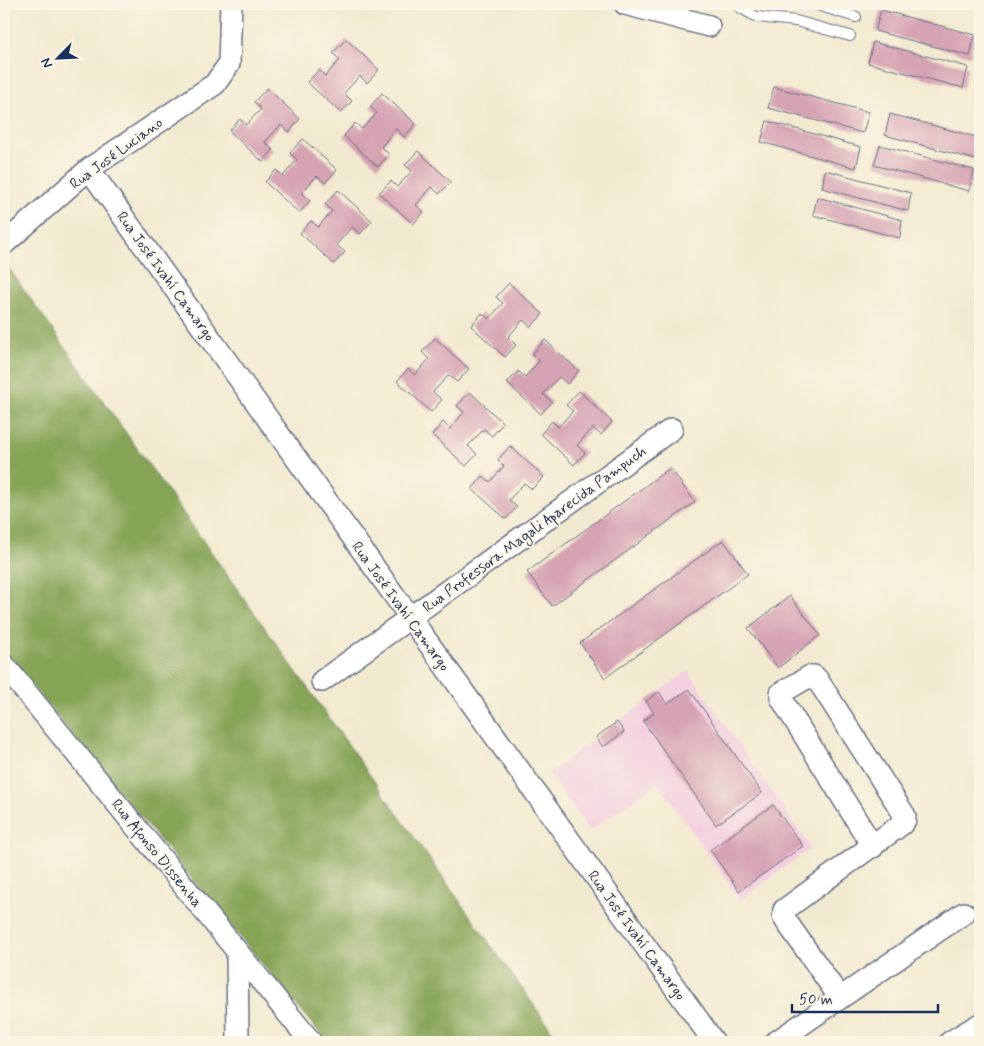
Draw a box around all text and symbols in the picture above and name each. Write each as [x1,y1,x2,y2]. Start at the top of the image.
north arrow [32,32,82,82]
text: N [37,55,57,71]
street label: Rua José Luciano [66,113,167,194]
street label: Rua José Ivahí Camargo [111,208,219,346]
street label: Rua Professora Magali Aparecida Pampuch [419,442,651,619]
street label: Rua José Ivahí Camargo [346,538,454,676]
street label: Rua Afonso Dissenha [105,795,206,914]
street label: Rua José Ivahí Camargo [582,867,690,1005]
scale bar [792,981,938,1013]
text: 50 m [799,990,833,1010]

